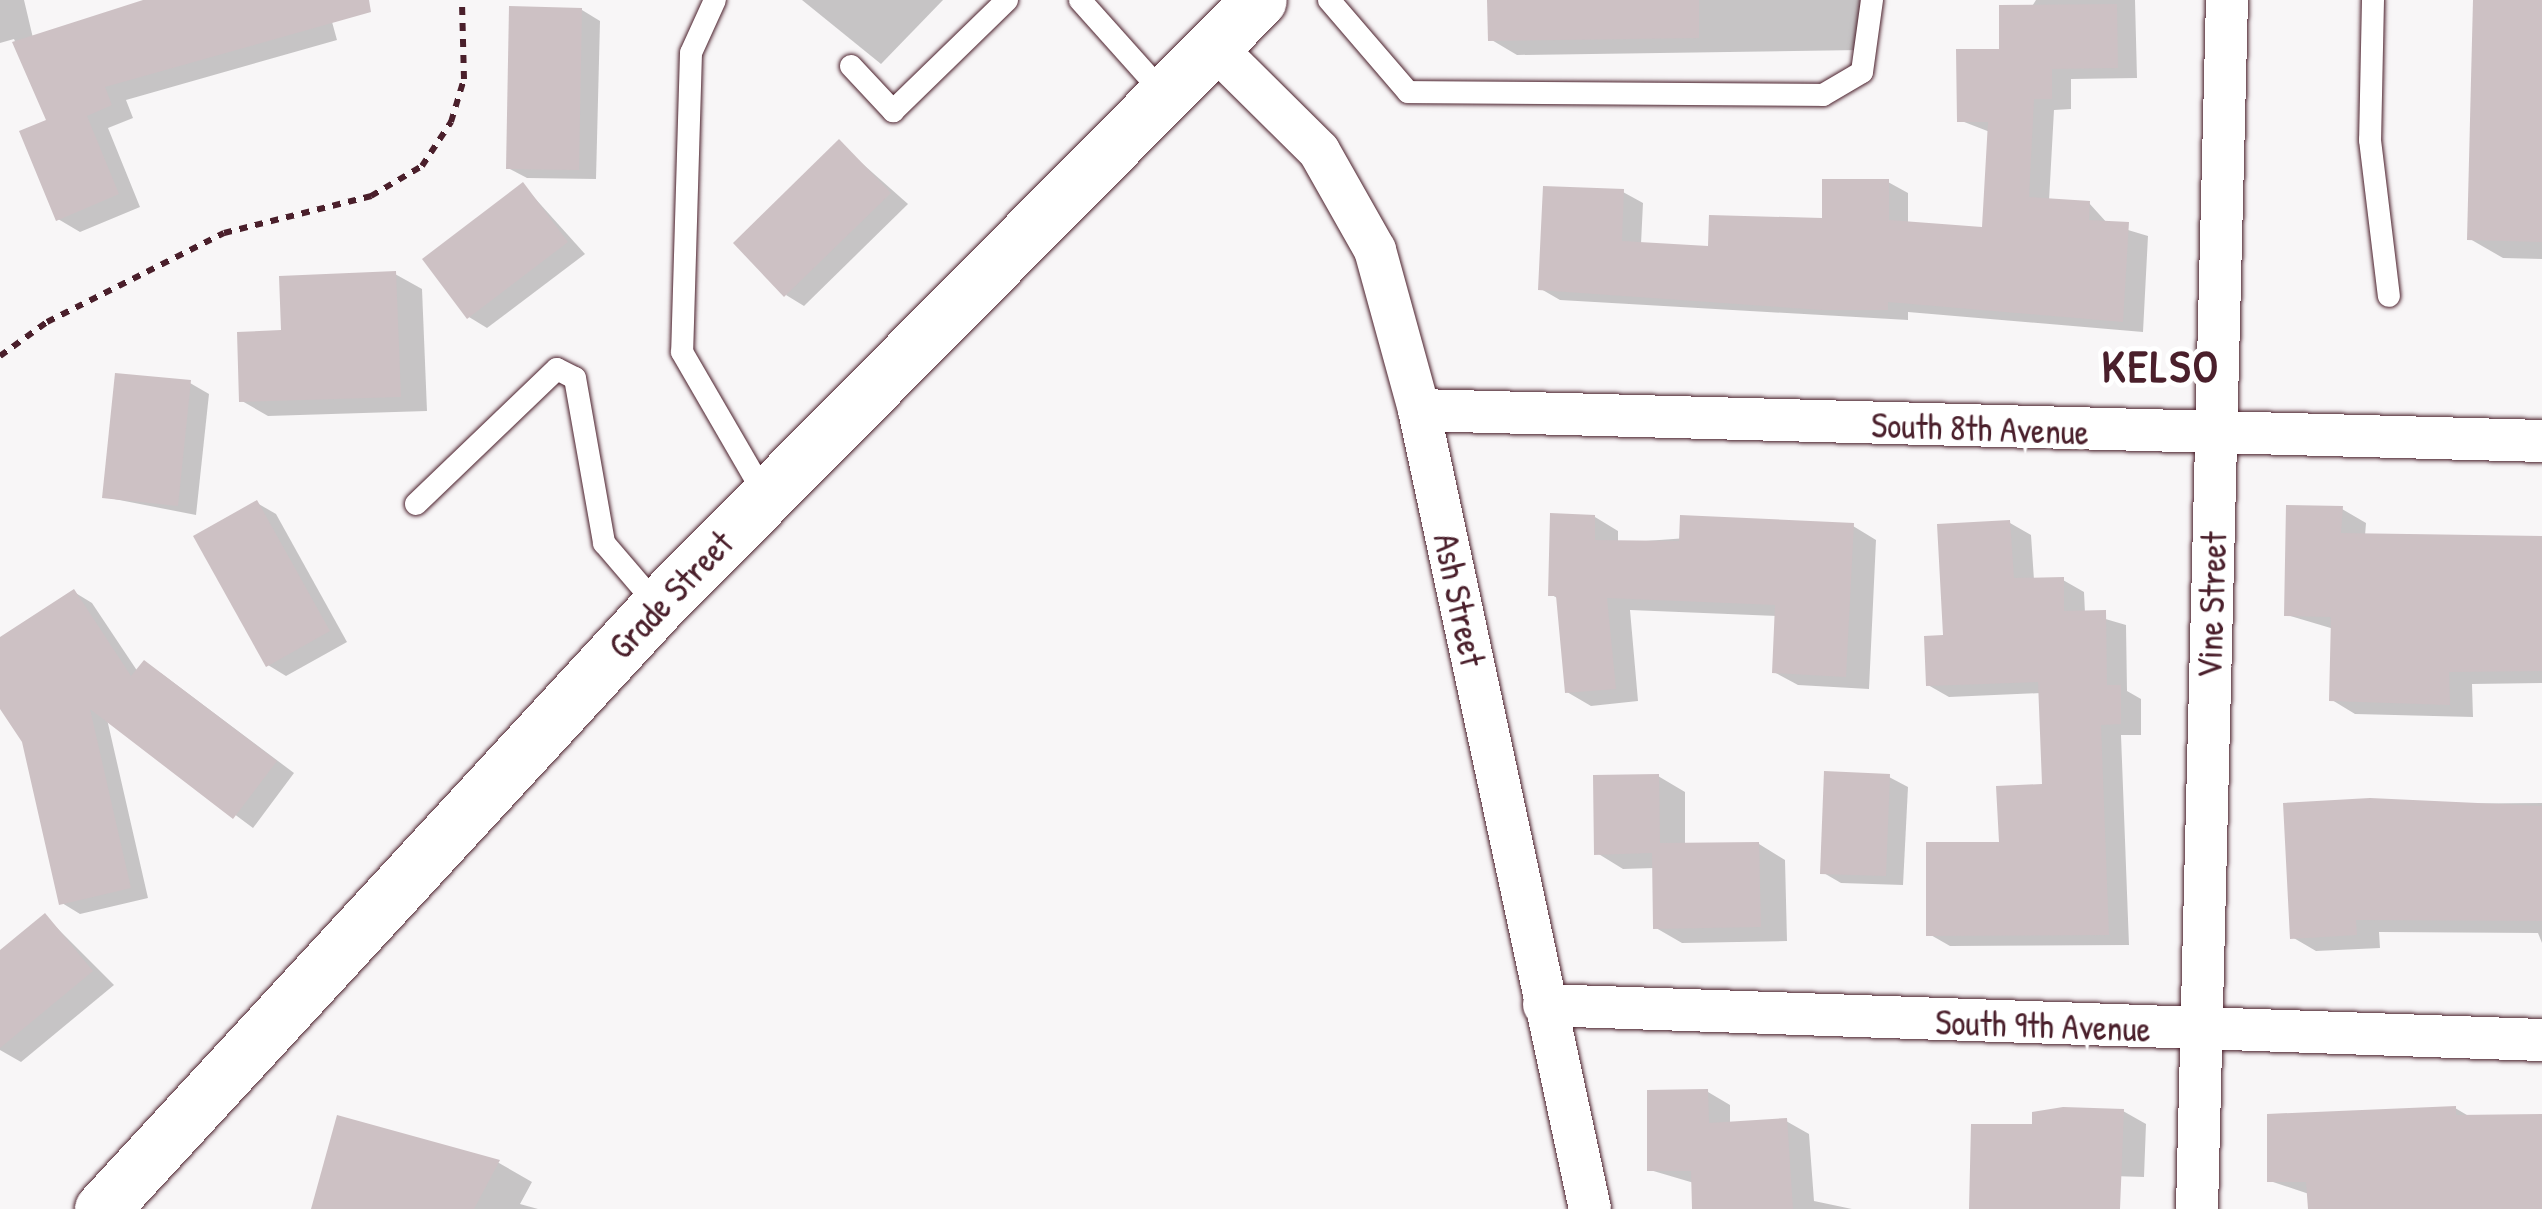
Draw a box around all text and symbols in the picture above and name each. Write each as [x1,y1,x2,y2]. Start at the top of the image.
district label: KELSO [2102,339,2220,393]
street label: South 8th Avenue [1871,404,2089,454]
street label: Grade Street [600,522,742,668]
street label: Ash Street [1424,530,1494,670]
street label: Vine Street [2188,531,2236,679]
street label: South 9th Avenue [1935,1001,2151,1051]

